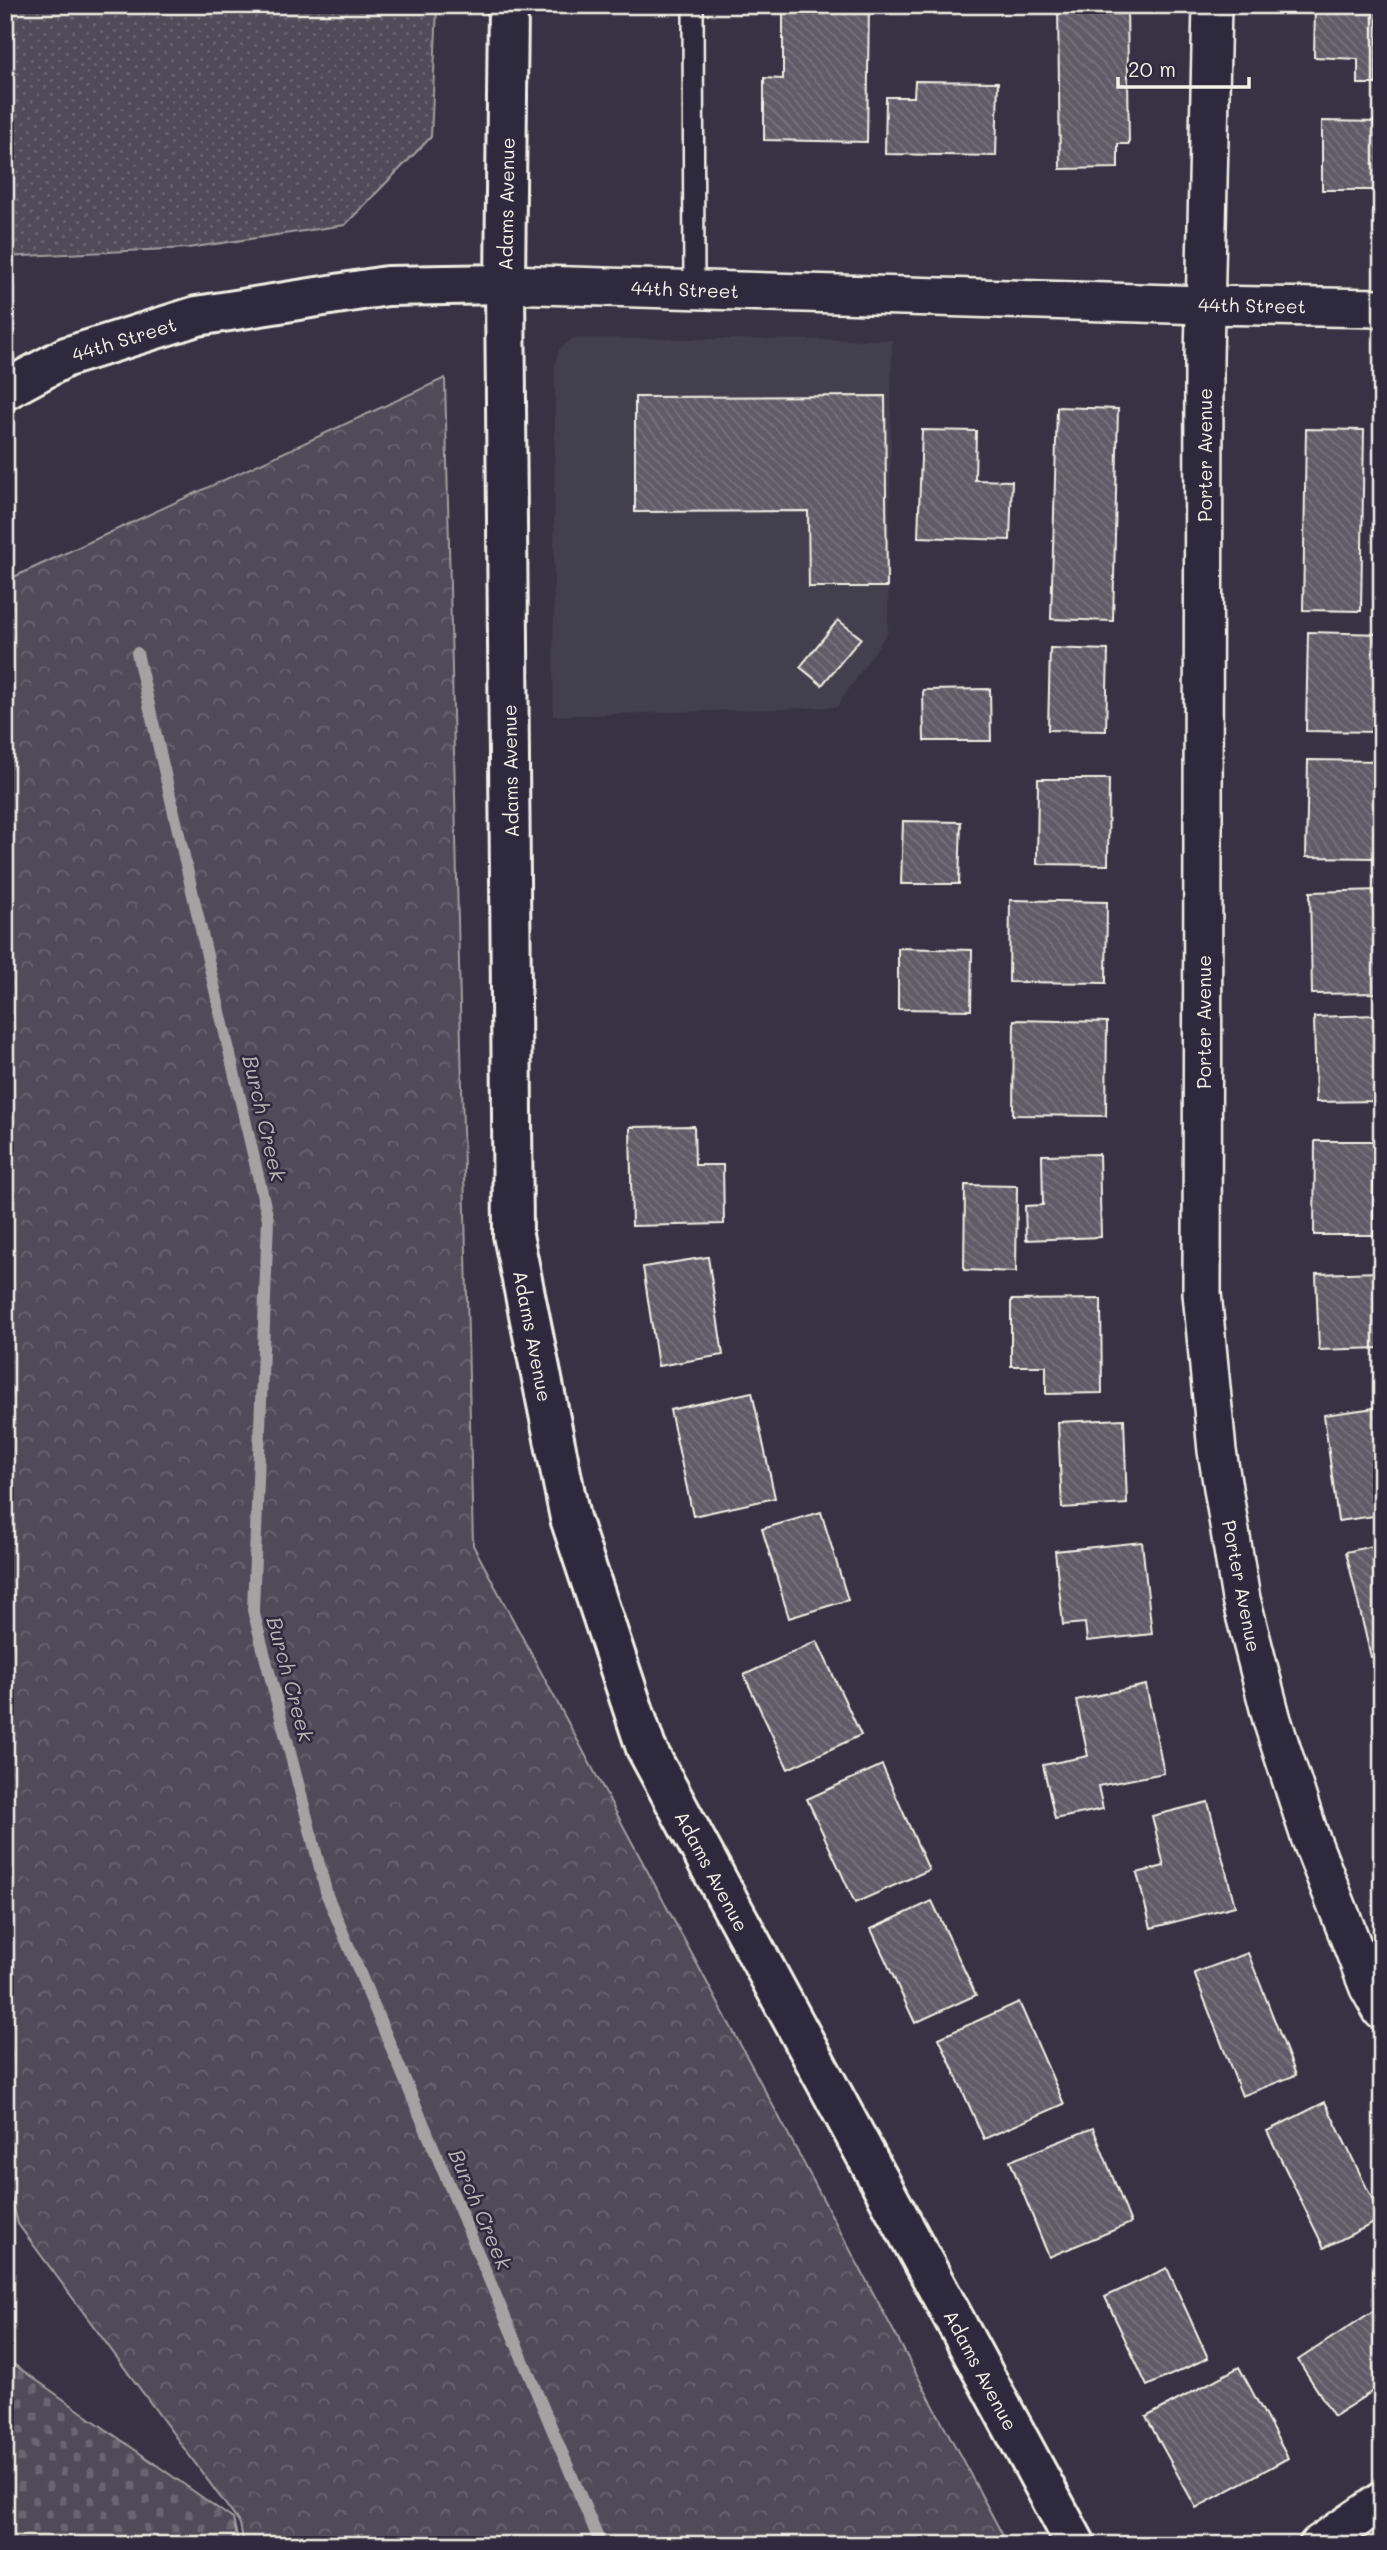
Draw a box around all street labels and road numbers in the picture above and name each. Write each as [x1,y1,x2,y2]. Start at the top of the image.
street label: Adams Avenue [492,137,520,271]
street label: 44th Street [631,275,739,303]
street label: 44th Street [1198,292,1306,318]
street label: 44th Street [69,311,179,367]
street label: Porter Avenue [1192,388,1217,522]
street label: Adams Avenue [496,704,524,838]
street label: Porter Avenue [1191,955,1216,1089]
street label: Adams Avenue [508,1268,558,1404]
street label: Porter Avenue [1217,1518,1267,1654]
street label: Adams Avenue [670,1806,754,1936]
street label: Adams Avenue [939,2305,1023,2435]

